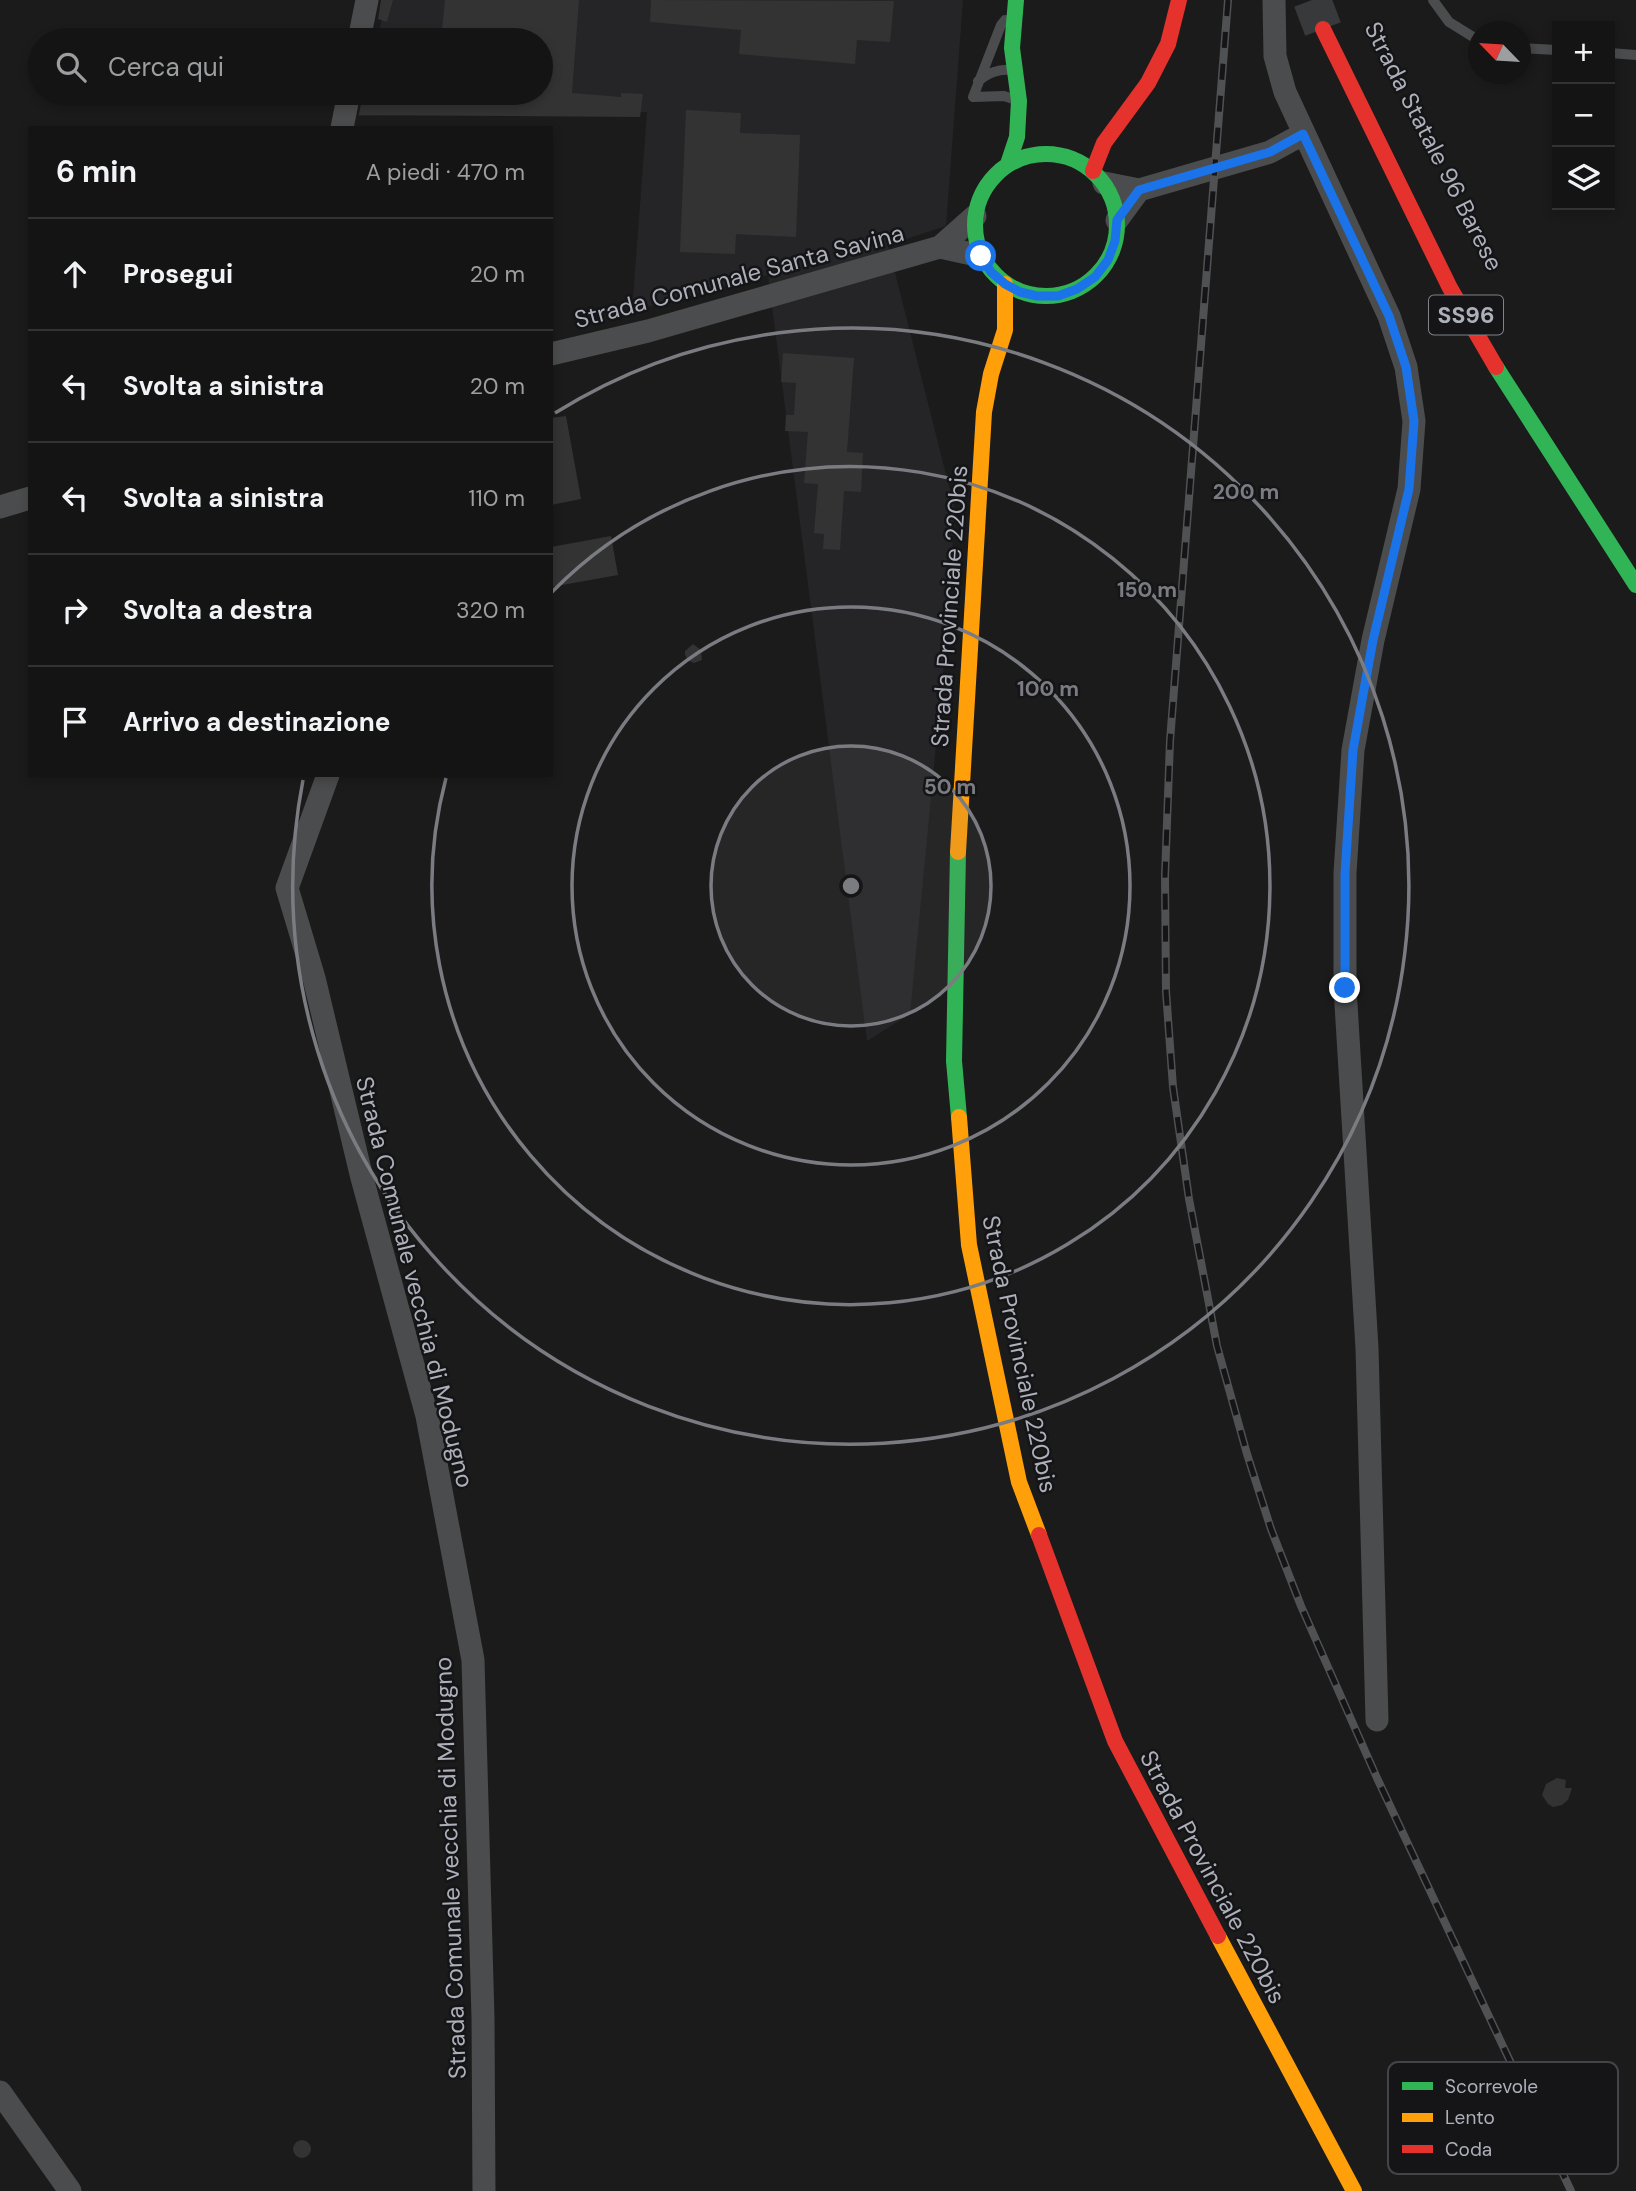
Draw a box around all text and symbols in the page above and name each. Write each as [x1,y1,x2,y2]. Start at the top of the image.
street label: Strada Statale 96 Barese [1358,16,1510,276]
north arrow [1468,21,1531,84]
map controls [1552,21,1615,210]
button: + [1552,21,1615,84]
search box [28,28,553,105]
icon: search [52,48,90,86]
text: Cerca qui [108,50,224,84]
button: − [1552,84,1615,147]
button: layers [1552,147,1615,210]
text: 6 min [56,152,137,191]
text: A piedi · 470 m [366,157,525,187]
street label: Strada Comunale Santa Savina [571,217,907,335]
route start [965,240,996,271]
icon: ahead [56,255,94,293]
text: Prosegui [123,257,233,291]
text: 20 m [470,259,525,289]
road number: SS96 [1429,296,1503,334]
icon: left [56,367,94,405]
text: Svolta a sinistra [123,369,324,403]
text: 20 m [470,371,525,401]
street label: Strada Provinciale 220bis [924,464,974,748]
text: 200 m [1213,478,1279,506]
icon: left [56,479,94,517]
text: Svolta a sinistra [123,481,324,515]
text: 110 m [468,483,525,513]
text: 150 m [1117,576,1177,604]
icon: right [56,591,94,629]
text: Svolta a destra [123,593,313,627]
text: 320 m [456,595,525,625]
text: 100 m [1017,675,1079,703]
icon: arrive [56,703,94,741]
text: Arrivo a destinazione [123,705,390,739]
text: 50 m [924,773,976,801]
centre of rings [839,874,863,898]
route end [1329,972,1360,1003]
street label: Strada Comunale vecchia di Modugno [349,1073,481,1491]
street label: Strada Provinciale 220bis [975,1213,1065,1495]
street label: Strada Comunale vecchia di Modugno [427,1656,473,2080]
street label: Strada Provinciale 220bis [1133,1745,1293,2009]
legend [1388,2062,1618,2174]
text: Scorrevole [1445,2074,1538,2099]
text: Lento [1445,2105,1495,2130]
text: Coda [1445,2137,1492,2162]

